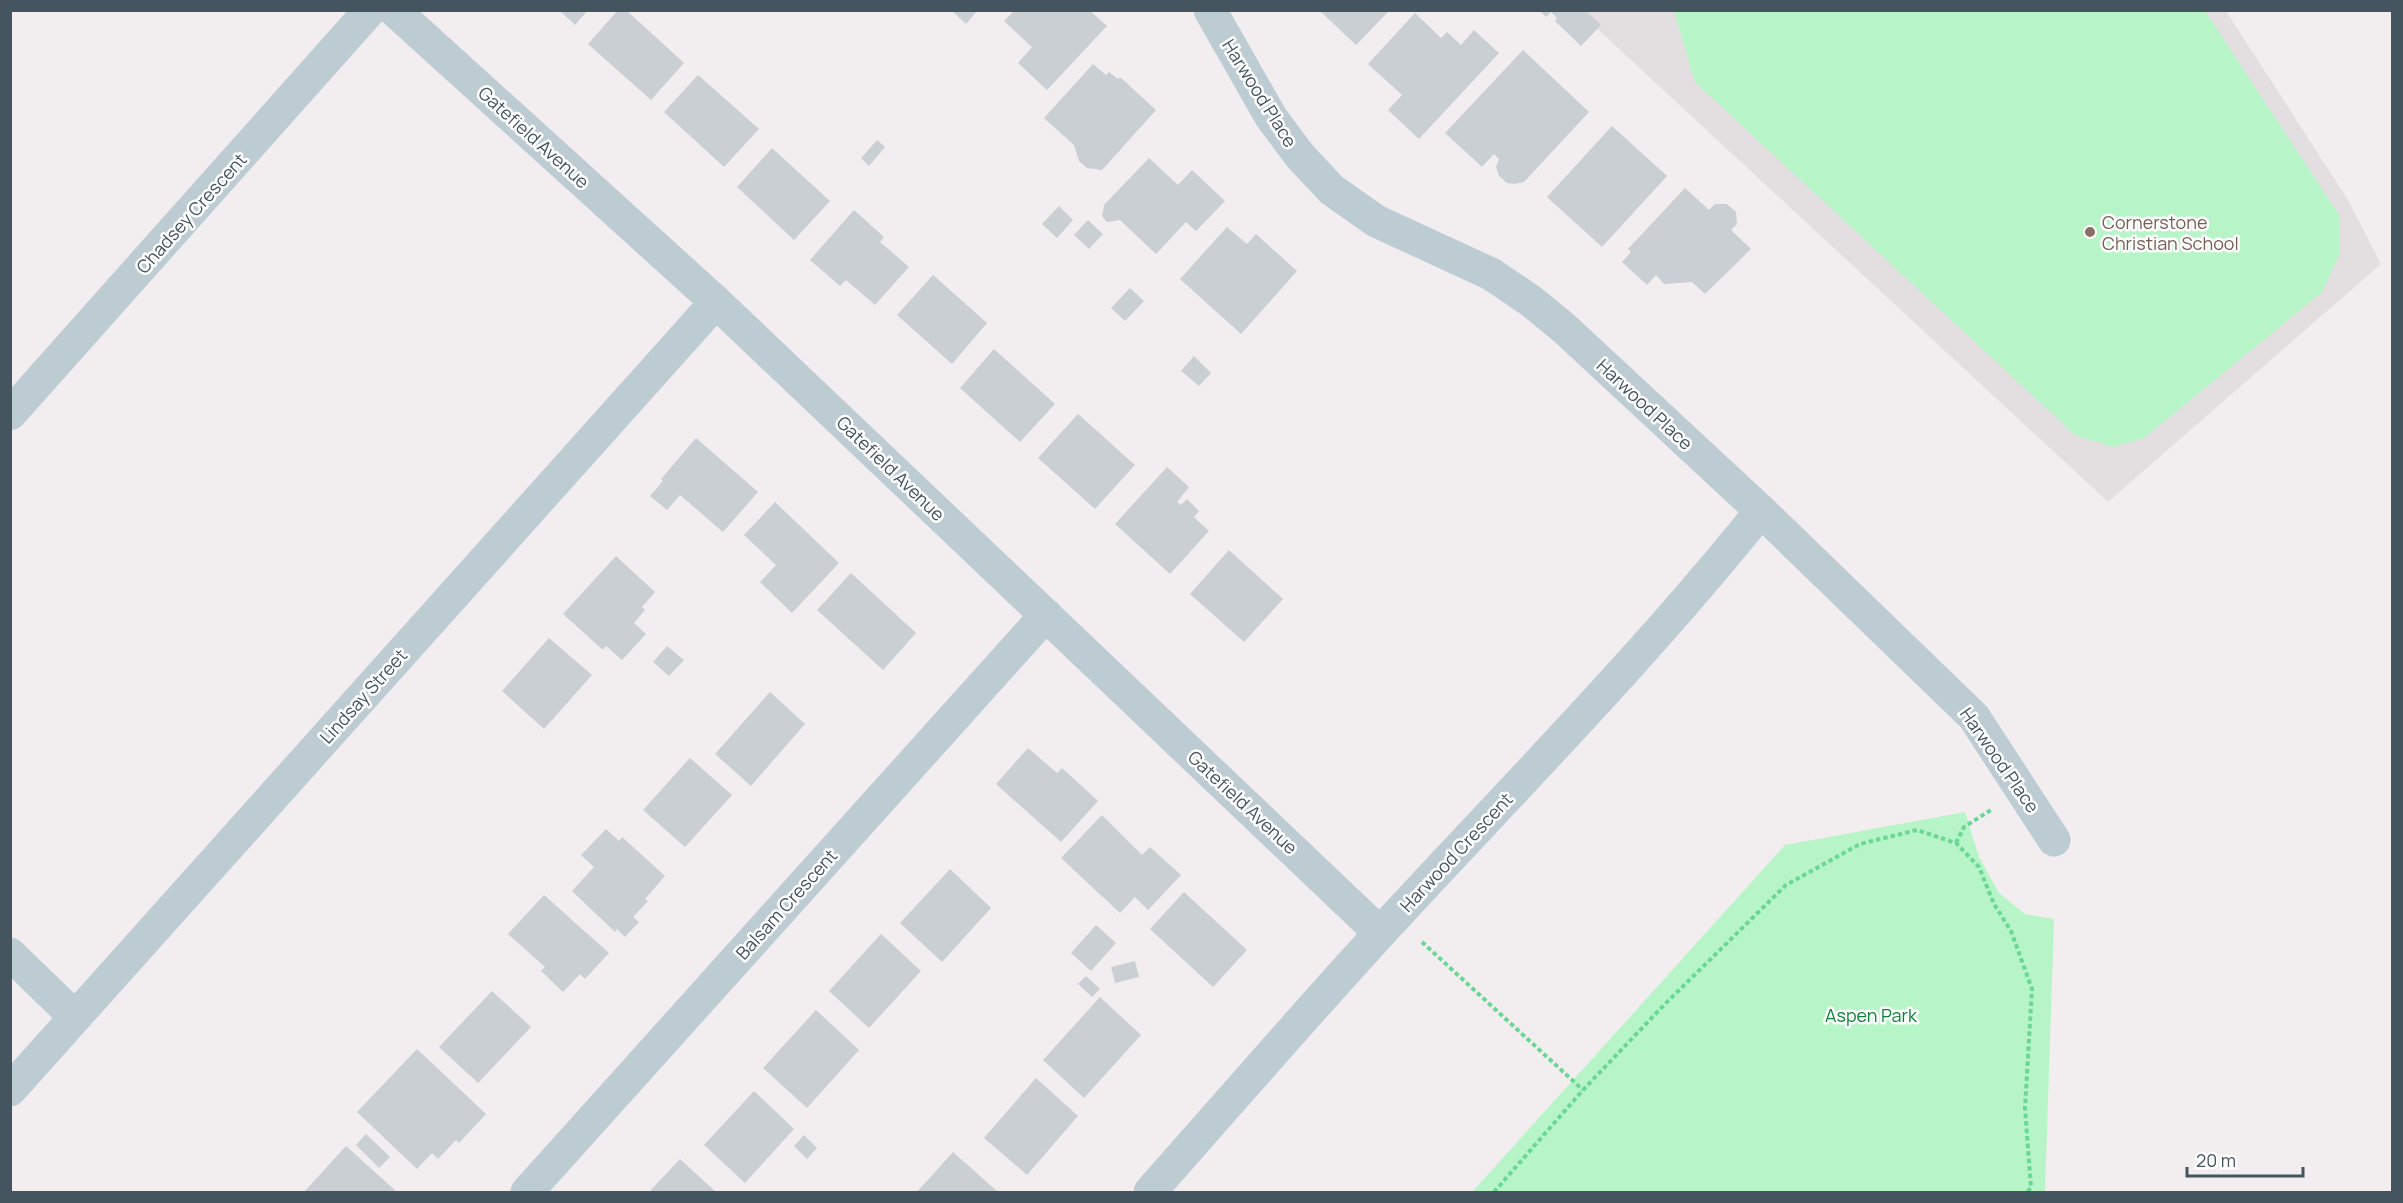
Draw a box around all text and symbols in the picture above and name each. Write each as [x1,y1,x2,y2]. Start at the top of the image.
street label: Harwood Place [1217,34,1303,152]
street label: Gatefield Avenue [473,81,595,193]
street label: Chadsey Crescent [131,148,251,278]
place label: Cornerstone Christian School [2102,210,2239,255]
marker: Cornerstone Christian School [2083,225,2097,239]
street label: Harwood Place [1592,353,1698,455]
street label: Gatefield Avenue [832,410,950,526]
street label: Lindsay Street [314,644,412,748]
street label: Harwood Place [1955,703,2045,817]
street label: Gatefield Avenue [1183,745,1303,859]
street label: Harwood Crescent [1394,787,1518,917]
street label: Balsam Crescent [730,844,842,964]
park label: Aspen Park [1825,1003,1918,1027]
scale bar [2187,1140,2302,1178]
text: 20 m [2196,1148,2236,1172]

